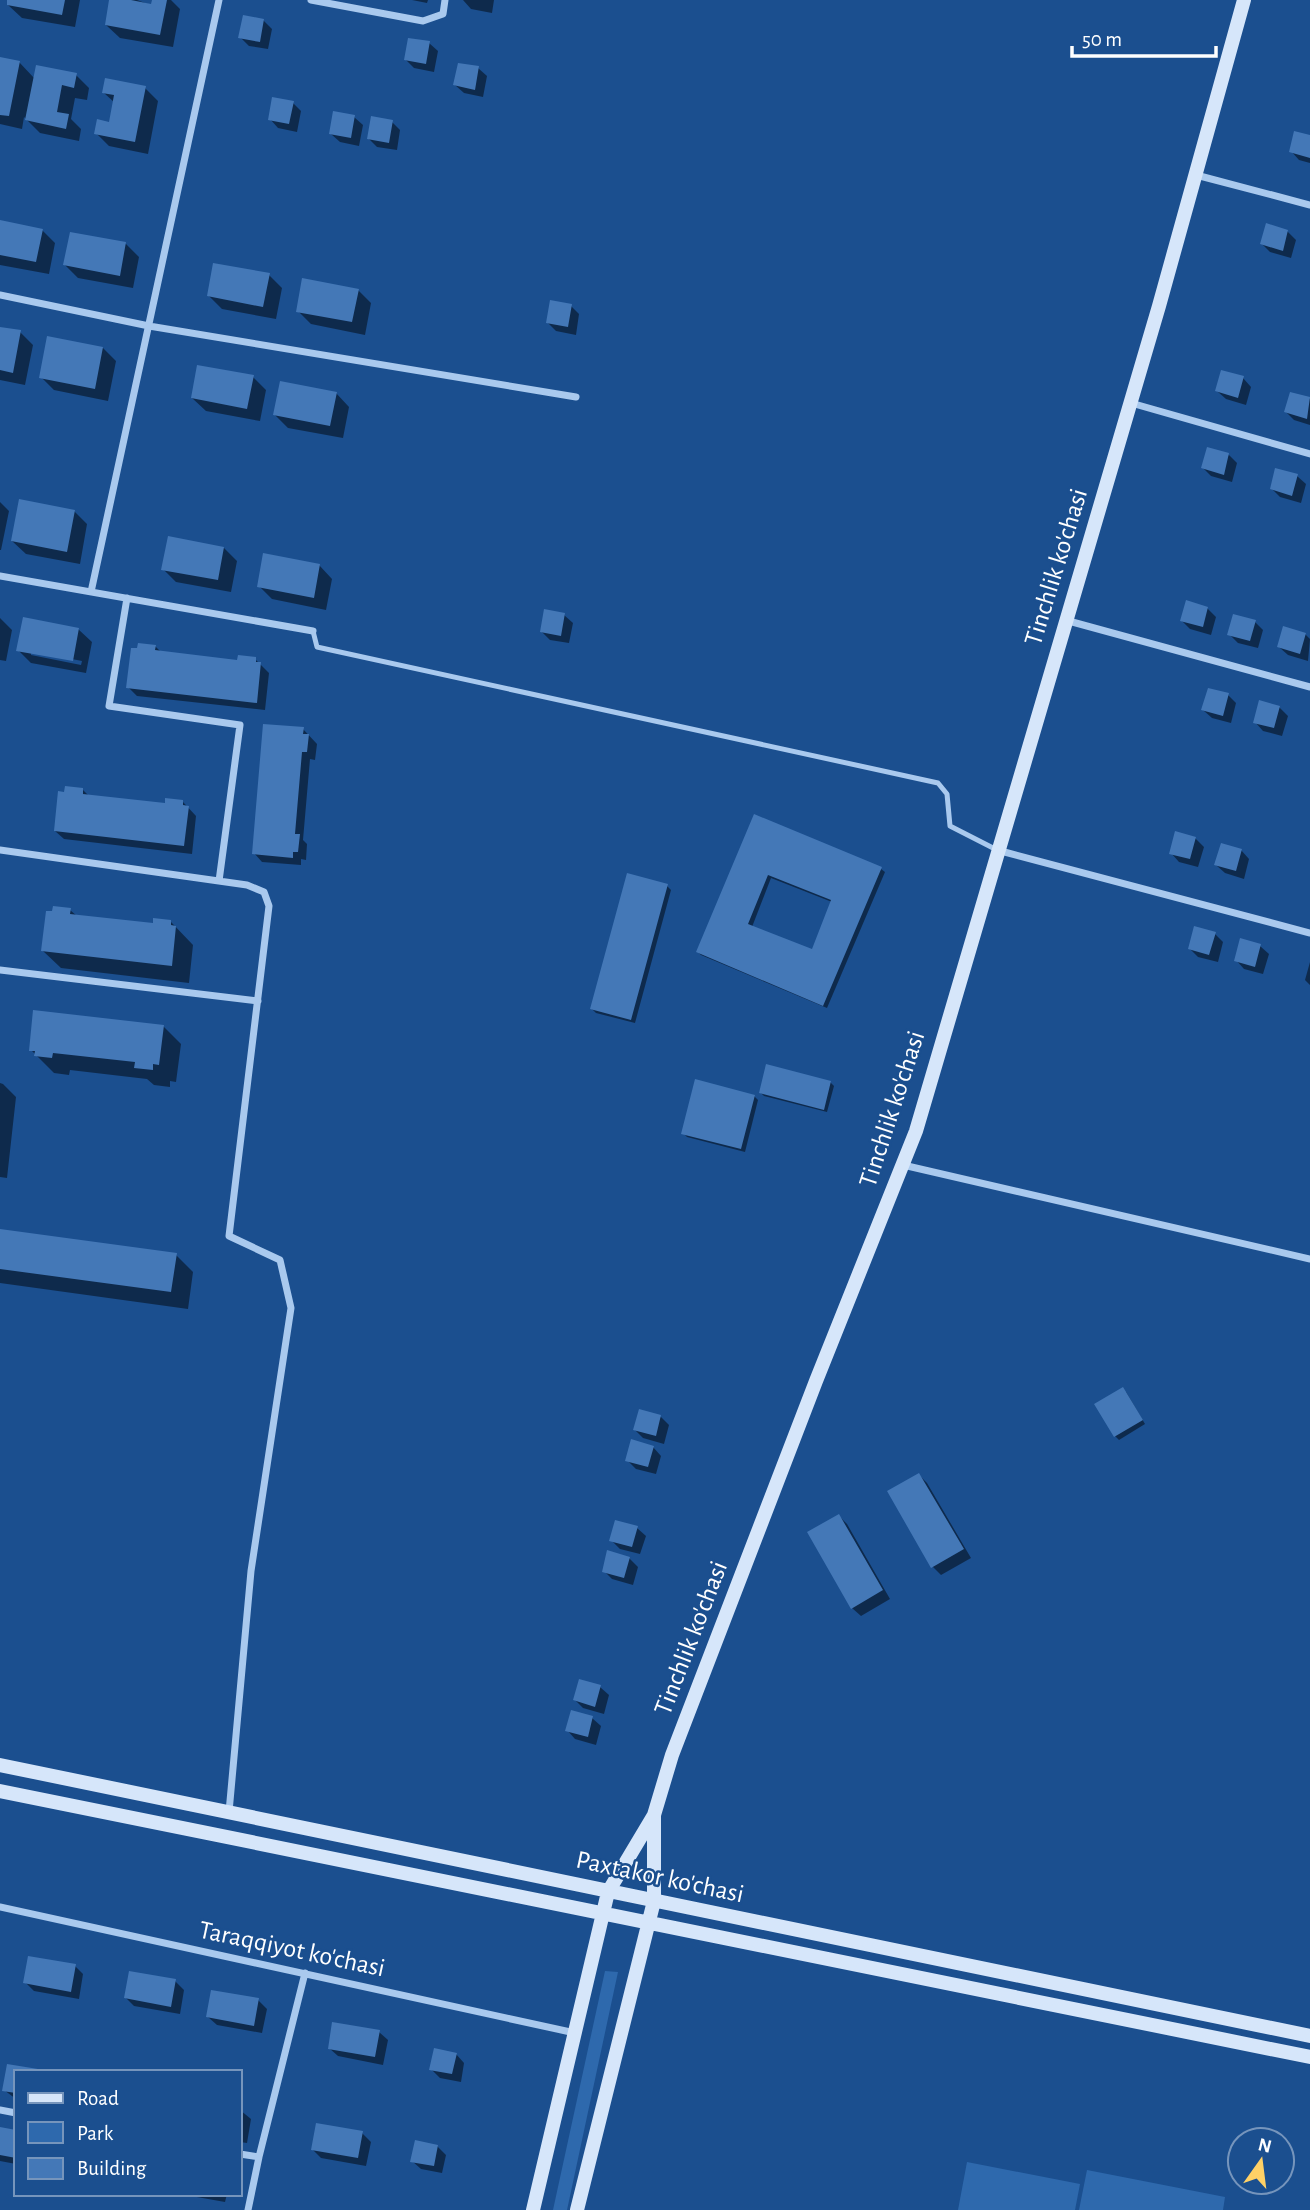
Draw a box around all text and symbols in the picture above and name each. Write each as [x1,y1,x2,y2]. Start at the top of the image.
scale bar [1072,14,1216,58]
text: 50 m [1082,29,1122,50]
street label: Tinchlik ko'chasi [1020,486,1092,648]
street label: Tinchlik ko'chasi [855,1028,929,1190]
street label: Tinchlik ko'chasi [650,1558,732,1718]
street label: Paxtakor ko'chasi [574,1847,746,1907]
street label: Taraqqiyot ko'chasi [197,1917,387,1981]
legend [14,2070,242,2196]
text: Road [77,2088,119,2109]
text: Park [77,2123,114,2144]
north arrow [1226,2126,1296,2196]
text: N [1256,2135,1273,2157]
text: Building [77,2158,147,2179]

